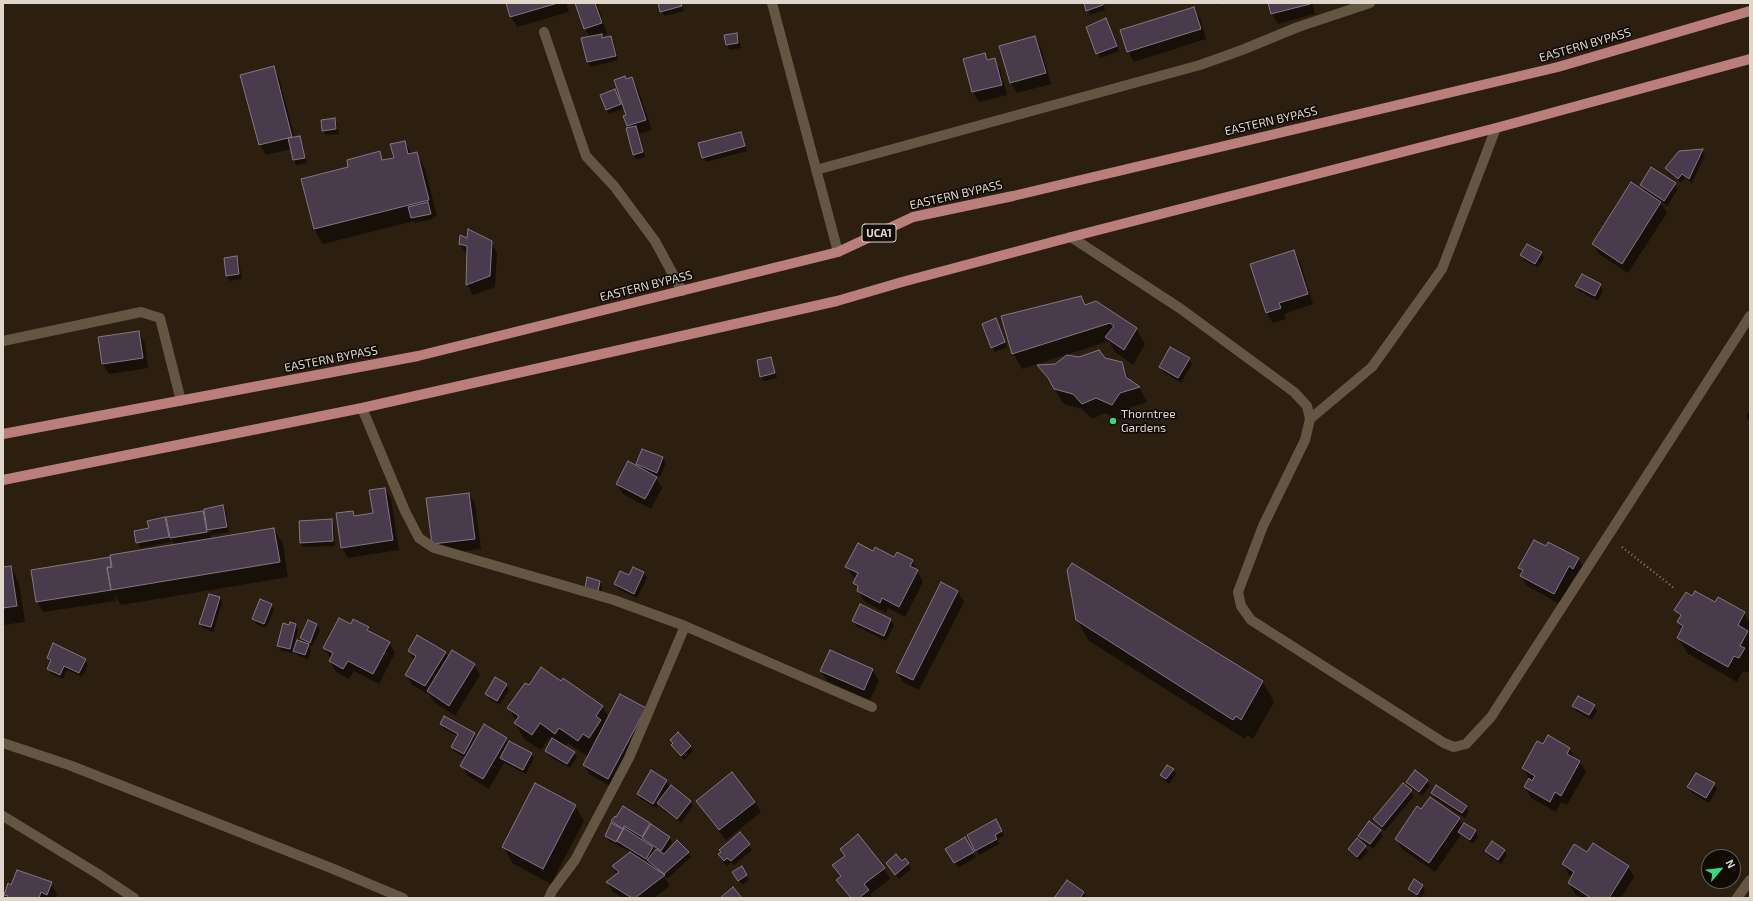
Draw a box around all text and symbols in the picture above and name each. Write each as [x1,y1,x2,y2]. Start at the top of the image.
street label: EASTERN BYPASS [1537,25,1633,65]
street label: EASTERN BYPASS [1223,103,1319,139]
street label: EASTERN BYPASS [908,177,1004,213]
road number: UCA1 [862,224,896,242]
street label: EASTERN BYPASS [598,268,694,304]
street label: EASTERN BYPASS [283,343,379,375]
place label: Thorntree Gardens [1121,407,1176,435]
marker: Thorntree Gardens [1108,416,1118,426]
north arrow [1701,849,1741,889]
text: N [1724,857,1739,870]

